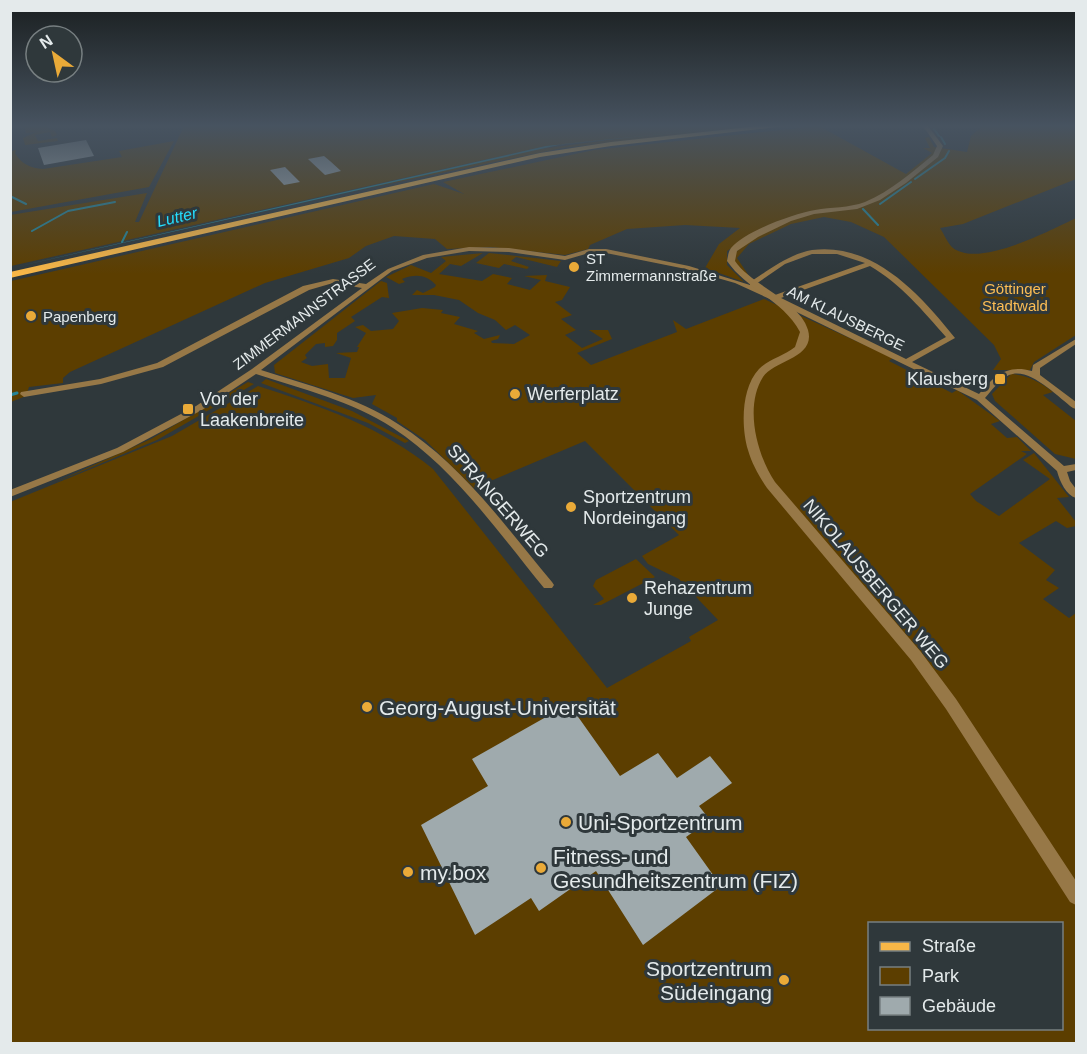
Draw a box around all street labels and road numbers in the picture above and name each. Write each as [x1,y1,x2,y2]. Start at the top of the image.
street label: ZIMMERMANNSTRASSE [230,255,378,373]
street label: AM KLAUSBERGE [785,282,907,354]
street label: SPRANGERWEG [443,440,553,562]
street label: NIKOLAUSBERGER WEG [799,495,953,673]

